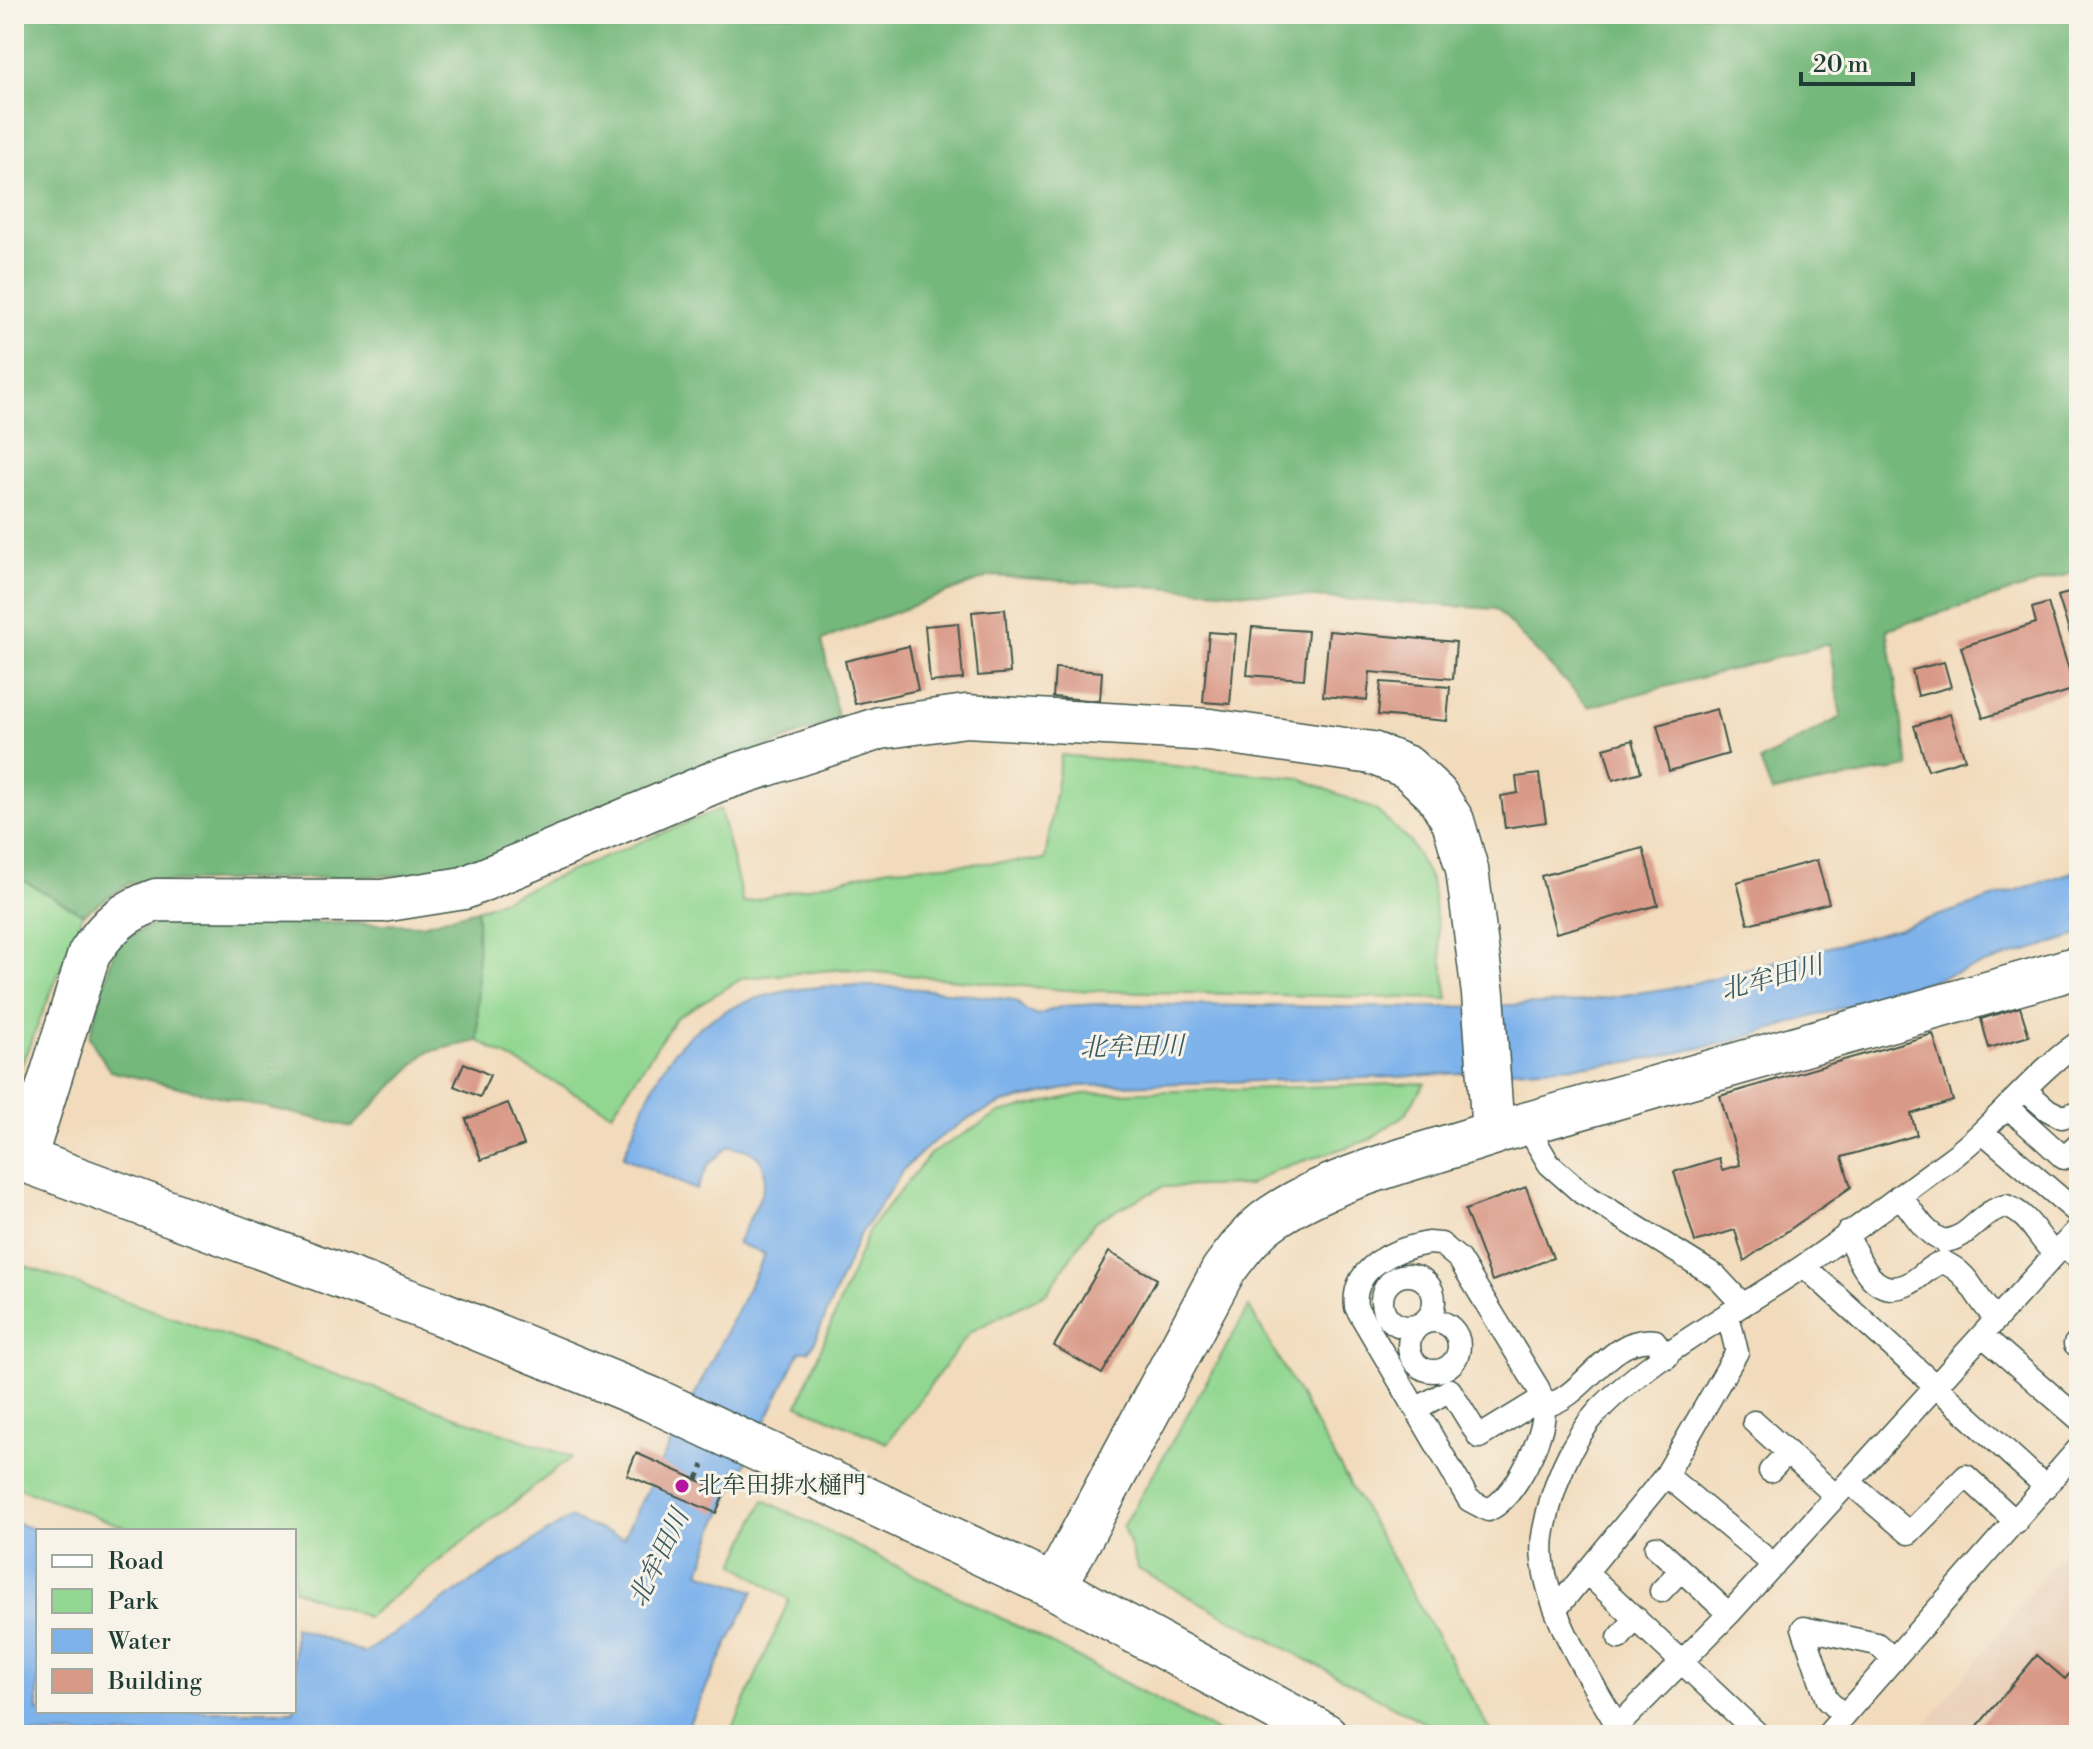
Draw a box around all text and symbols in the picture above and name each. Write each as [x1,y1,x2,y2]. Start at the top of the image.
scale bar [1801,36,1913,86]
text: 20 m [1813,50,1869,80]
water label: 北牟田川 [1718,948,1829,1007]
water label: 北牟田川 [1080,1030,1187,1064]
place label: 北牟田排水樋門 [698,1471,866,1501]
marker: 北牟田排水樋門 [673,1477,691,1495]
water label: 北牟田川 [622,1502,697,1612]
legend [36,1529,296,1713]
text: Road [108,1547,164,1577]
text: Park [108,1587,159,1617]
text: Water [107,1627,171,1657]
text: Building [107,1667,202,1697]

